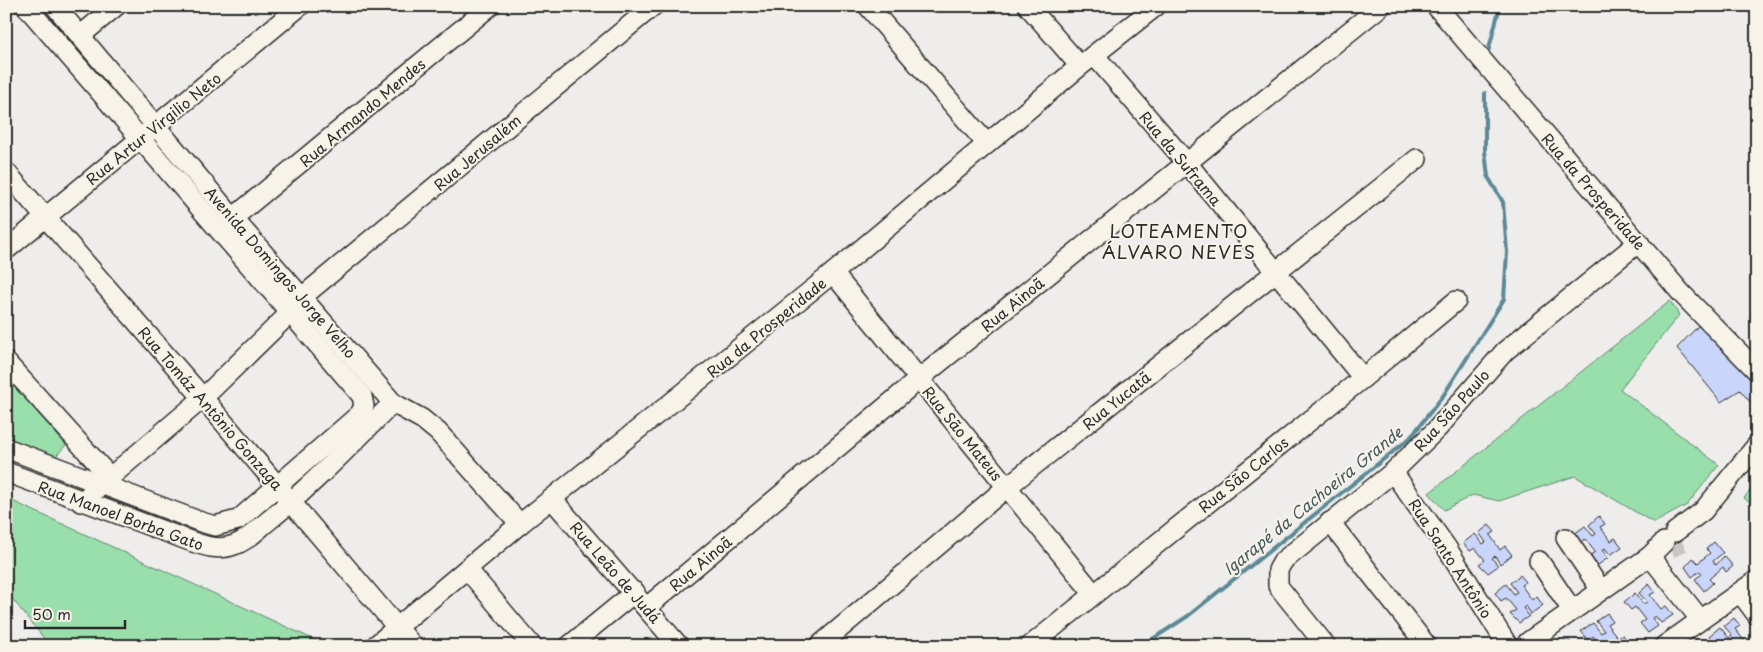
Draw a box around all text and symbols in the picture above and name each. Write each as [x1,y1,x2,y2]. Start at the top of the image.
street label: Rua Armando Mendes [294,52,430,172]
street label: Rua Artur Virgilio Neto [80,66,226,190]
street label: Rua da Suframa [1134,106,1228,211]
street label: Rua Jerusalém [428,108,526,196]
street label: Rua da Prosperidade [1537,128,1651,255]
street label: Avenida Domingos Jorge Velho [200,181,362,363]
district label: LOTEAMENTO ÁLVARO NEVES [1102,217,1256,265]
street label: Rua da Prosperidade [701,271,831,383]
street label: Rua Ainoã [975,271,1049,337]
street label: Rua Tomáz Antônio Gonzaga [133,321,289,495]
street label: Rua São Paulo [1408,364,1494,456]
street label: Rua Yucatã [1077,365,1156,435]
street label: Rua São Mateus [917,381,1009,486]
water label: Igarapé da Cachoeira Grande [1217,419,1408,580]
street label: Rua São Carlos [1193,430,1293,518]
street label: Rua Manoel Borba Gato [35,474,207,556]
street label: Rua Santo Antônio [1404,494,1498,622]
street label: Rua Leão de Judá [565,516,667,629]
street label: Rua Ainoã [664,529,737,596]
scale bar [25,597,125,629]
text: 50 m [32,602,71,625]

